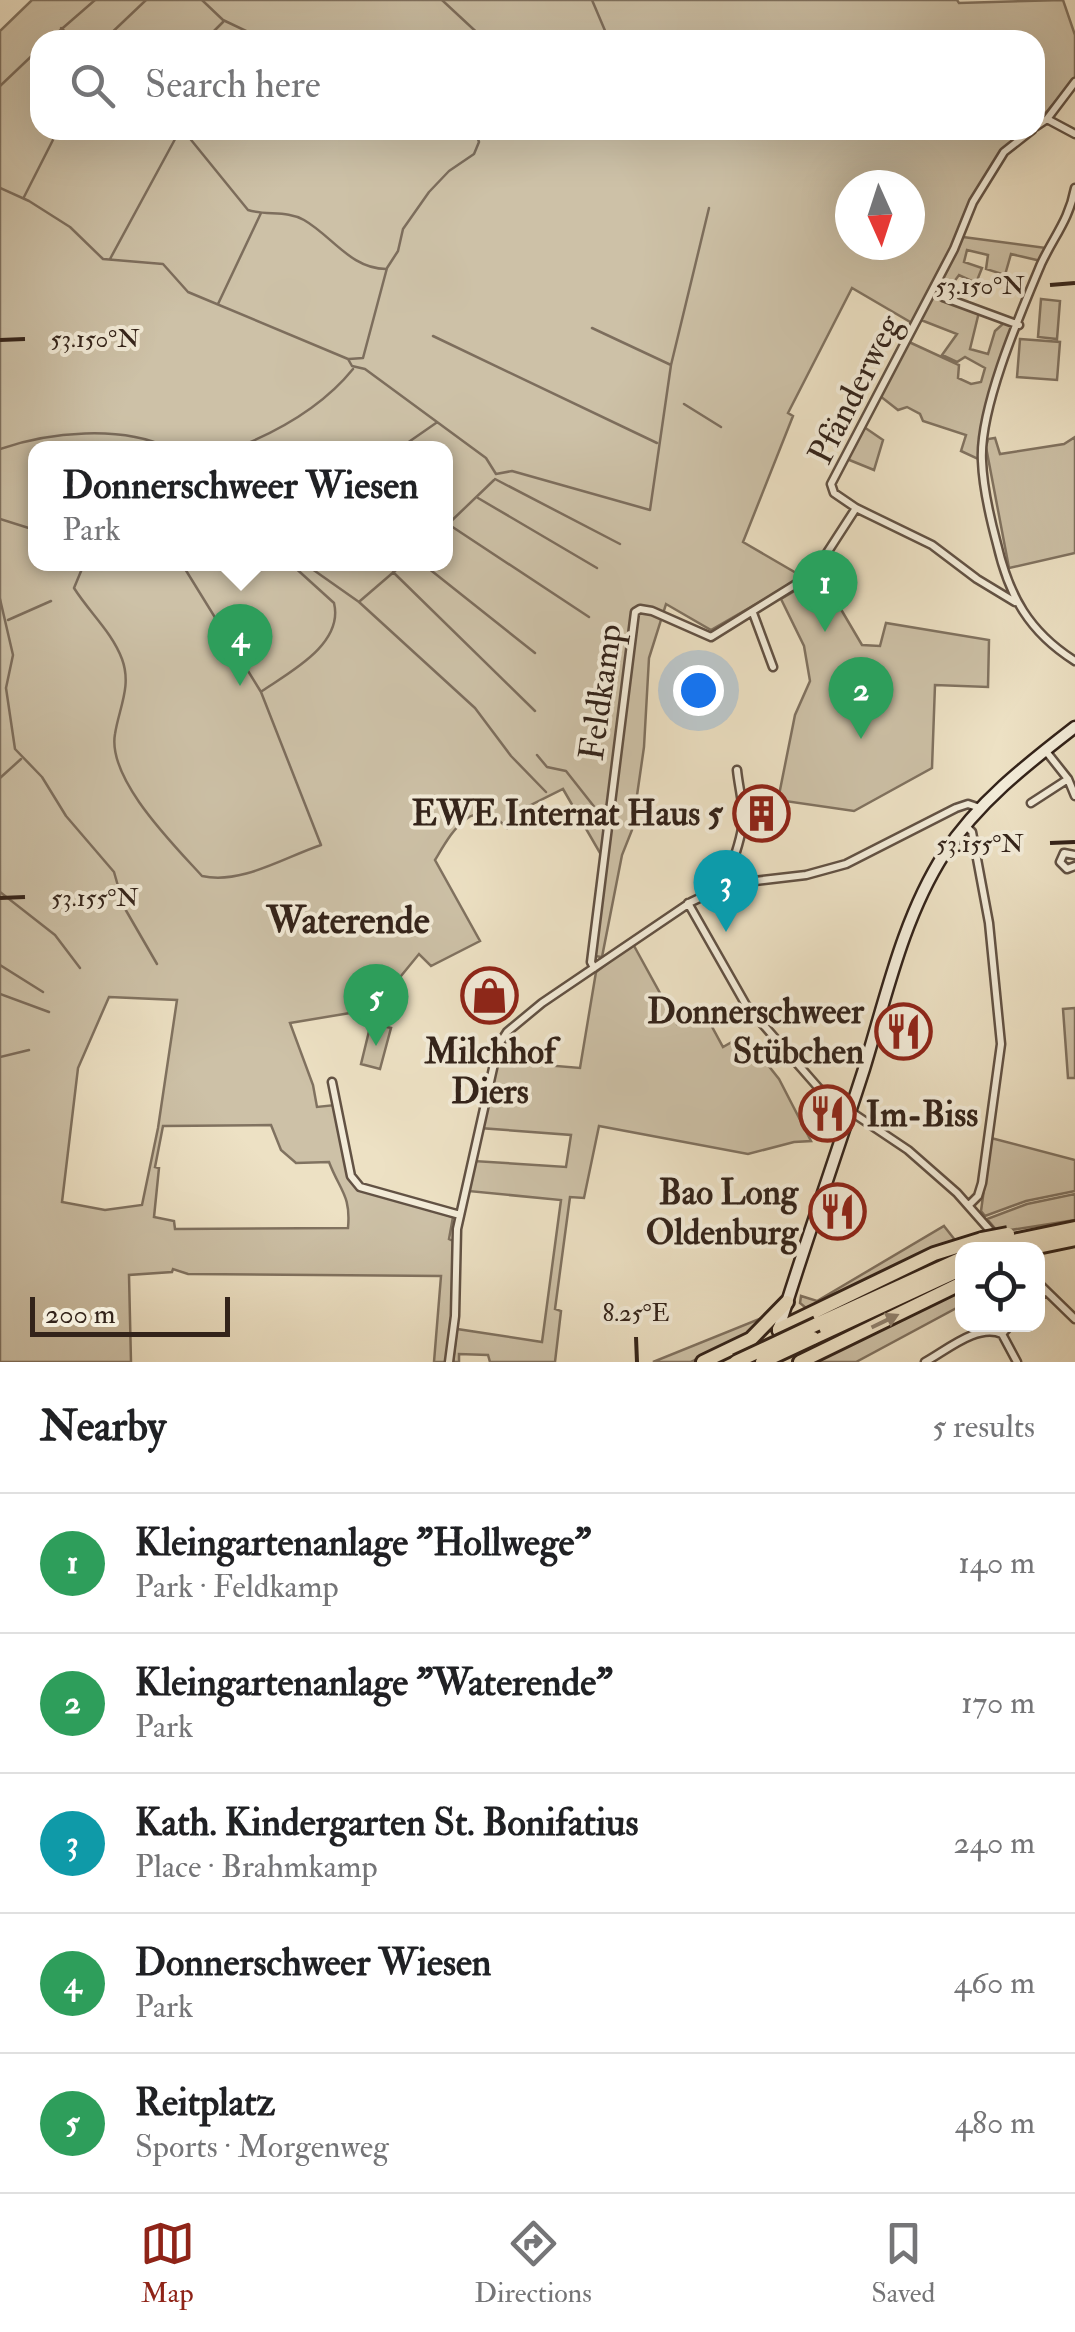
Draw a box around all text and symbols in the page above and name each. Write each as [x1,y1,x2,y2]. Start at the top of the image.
search box [30,30,1045,140]
icon: search [65,58,120,113]
text: Search here [145,61,321,109]
north arrow [835,170,925,260]
text: 53.150°N [935,271,1025,302]
street label: Pfänderweg [798,307,912,472]
text: 53.150°N [50,324,140,355]
popup [28,441,453,571]
text: Donnerschweer Wiesen [62,462,419,510]
text: Park [62,510,121,550]
pin: 1 [792,550,858,632]
pin: 4 [208,604,272,686]
street label: Feldkamp [570,621,632,763]
pin: 2 [828,656,894,739]
your location [673,665,724,716]
building icon: EWE Internat Haus 5 [732,783,792,843]
place label: EWE Internat Haus 5 [412,792,724,836]
text: 53.155°N [936,829,1024,860]
pin: 3 [694,850,758,932]
text: 53.155°N [51,883,139,914]
district label: Waterende [265,897,430,945]
pin: 5 [344,964,408,1046]
shop icon: Milchhof Diers [460,965,520,1025]
place label: Donnerschweer Stübchen [647,990,865,1074]
restaurant icon: Donnerschweer Stübchen [873,1001,933,1061]
place label: Milchhof Diers [423,1030,561,1114]
restaurant icon: Im-Biss [797,1084,857,1144]
place label: Im-Biss [866,1093,978,1137]
place label: Bao Long Oldenburg [646,1171,800,1255]
restaurant icon: Bao Long Oldenburg [807,1182,867,1242]
map controls [955,1242,1045,1332]
button: locate [955,1242,1045,1332]
scale bar [30,1292,230,1336]
text: 200 m [45,1297,116,1332]
text: 8.25°E [603,1298,670,1329]
one-way arrow [871,1313,900,1330]
text: Nearby [40,1401,166,1453]
text: 5 results [932,1407,1035,1447]
text: Kleingartenanlage "Hollwege" [135,1519,591,1567]
text: 1 [67,1543,78,1583]
text: 140 m [958,1543,1035,1583]
text: Park · Feldkamp [135,1567,339,1607]
text: Kleingartenanlage "Waterende" [135,1659,613,1707]
text: 2 [64,1683,81,1723]
text: 170 m [961,1683,1035,1723]
text: Park [135,1707,193,1747]
text: Kath. Kindergarten St. Bonifatius [135,1799,638,1847]
text: 3 [66,1823,79,1863]
text: 240 m [954,1823,1035,1863]
text: Place · Brahmkamp [135,1847,378,1887]
text: Donnerschweer Wiesen [135,1939,491,1987]
text: 4 [64,1963,81,2003]
text: 460 m [954,1963,1035,2003]
text: Park [135,1987,193,2027]
text: Reitplatz [135,2079,275,2127]
text: 5 [65,2103,80,2143]
text: 480 m [955,2103,1035,2143]
text: Sports · Morgenweg [135,2127,389,2167]
tab: Map [140,2216,195,2311]
tab: Directions [474,2216,592,2311]
tab: Saved [871,2216,935,2311]

